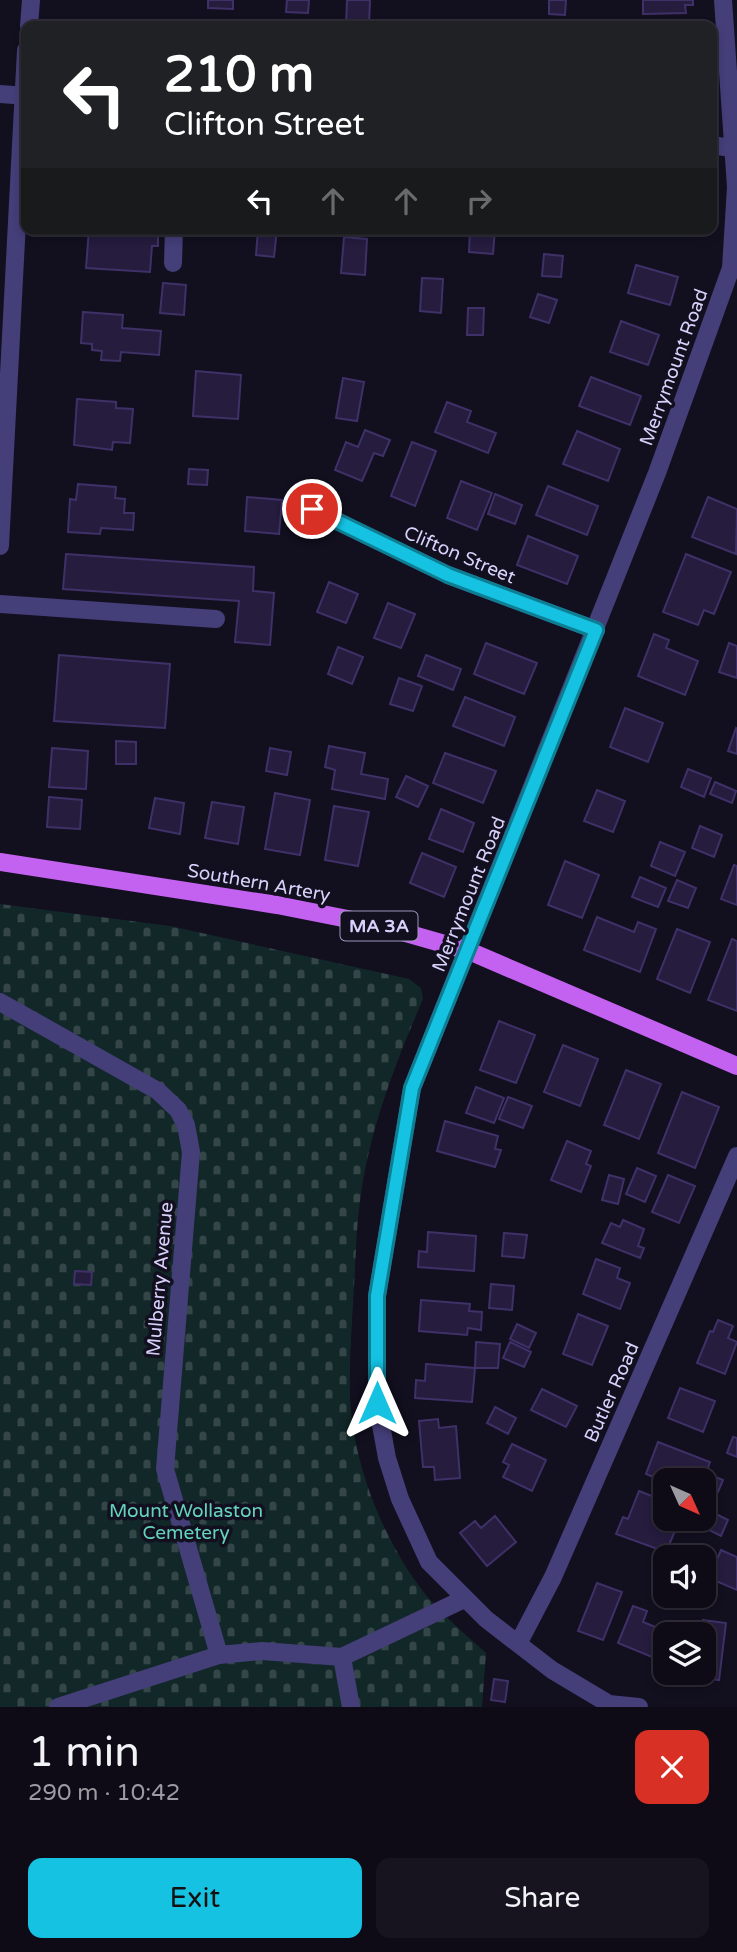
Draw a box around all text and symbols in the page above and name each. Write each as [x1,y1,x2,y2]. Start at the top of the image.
text: 210 m [164,46,314,105]
icon: left [49,49,140,140]
text: Clifton Street [164,106,365,144]
icon: left [241,182,279,220]
icon: ahead [314,182,352,220]
icon: ahead [387,182,425,220]
icon: right [460,182,498,220]
street label: Merrymount Road [635,286,713,449]
pin [282,479,342,539]
icon: arrive [293,490,331,528]
street label: Clifton Street [400,522,519,588]
street label: Merrymount Road [428,814,510,975]
street label: Southern Artery [186,860,332,906]
road number: MA 3A [340,911,418,940]
street label: Mulberry Avenue [142,1201,178,1357]
street label: Butler Road [580,1339,644,1446]
position arrow [340,1366,414,1440]
north arrow [653,1468,716,1531]
map controls [653,1468,716,1685]
park label: Mount Wollaston Cemetery [109,1500,263,1544]
button: sound [653,1545,716,1608]
button: layers [653,1622,716,1685]
text: 1 min [28,1727,140,1778]
button: close [635,1730,709,1804]
text: 290 m · 10:42 [28,1779,180,1807]
button: Exit [28,1858,362,1938]
button: Share [376,1858,709,1938]

